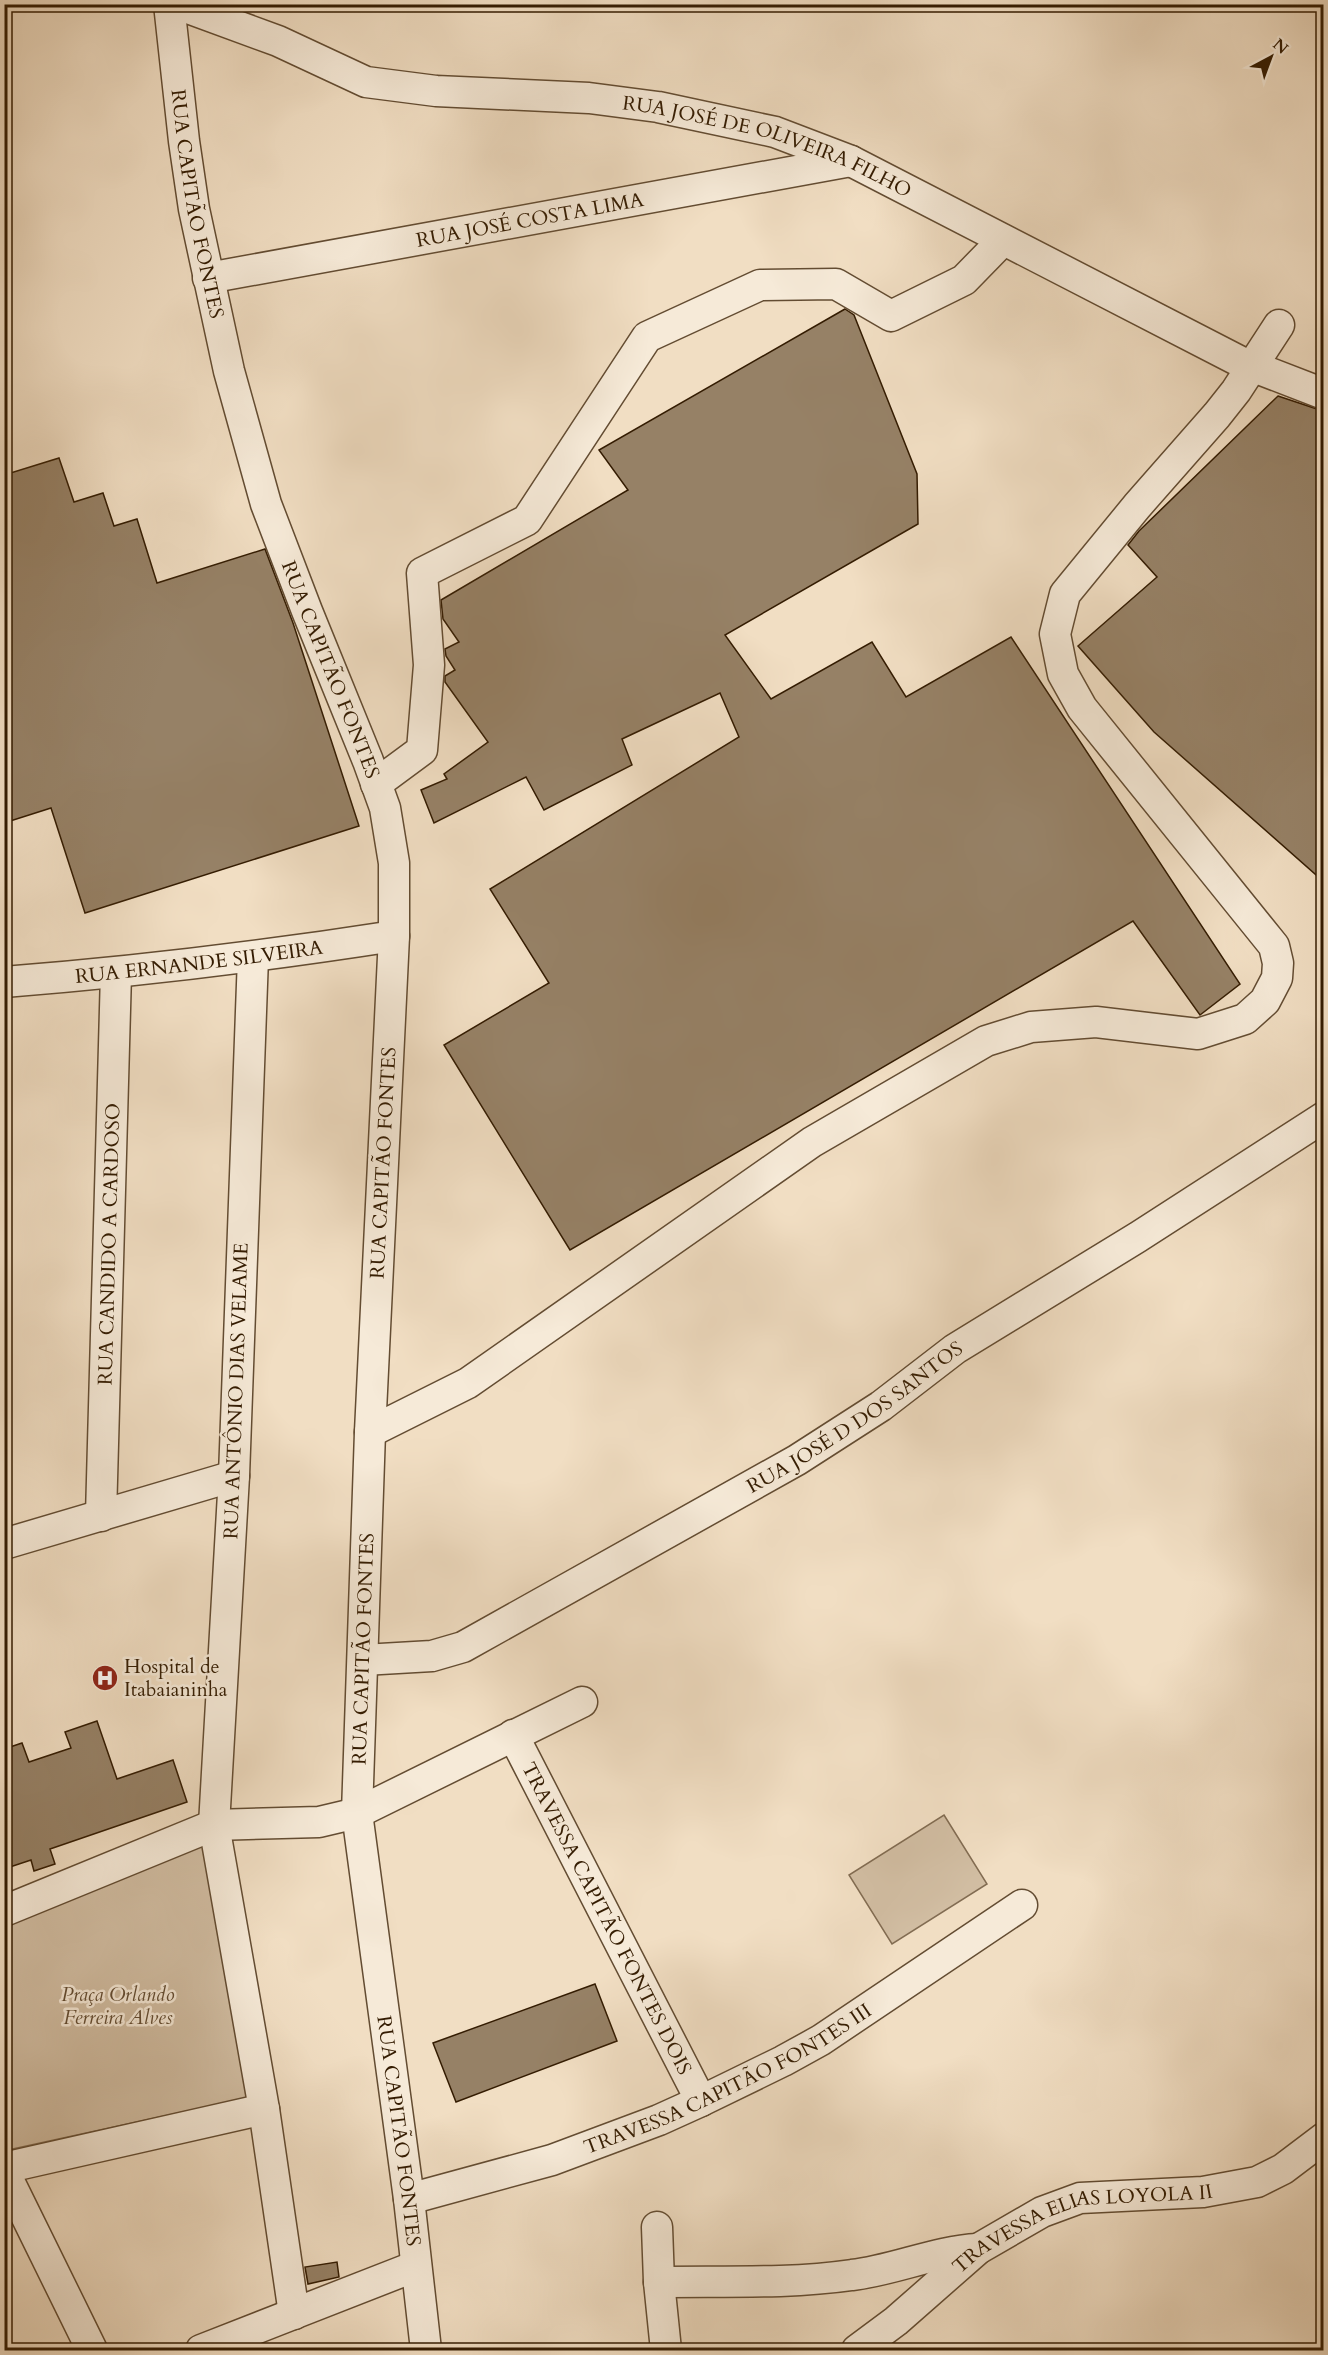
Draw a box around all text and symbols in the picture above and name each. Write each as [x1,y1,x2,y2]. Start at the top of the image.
north arrow [1241,27,1301,87]
text: N [1268,34,1293,59]
street label: RUA CAPITÃO FONTES [165,88,231,321]
street label: RUA JOSÉ DE OLIVEIRA FILHO [621,89,917,204]
street label: RUA JOSÉ COSTA LIMA [414,185,646,253]
street label: RUA CAPITÃO FONTES [275,557,387,782]
street label: RUA ERNANDE SILVEIRA [74,933,325,989]
street label: RUA CAPITÃO FONTES [363,1046,403,1280]
street label: RUA CANDIDO A CARDOSO [91,1103,126,1386]
street label: RUA ANTÔNIO DIAS VELAME [217,1242,255,1540]
street label: RUA JOSÉ D DOS SANTOS [742,1334,967,1499]
street label: RUA CAPITÃO FONTES [345,1532,381,1766]
place label: Hospital de Itabaianinha [124,1653,228,1703]
hospital icon: Hospital de Itabaianinha [90,1663,120,1693]
street label: TRAVESSA CAPITÃO FONTES DOIS [516,1757,699,2079]
park label: Praça Orlando Ferreira Alves [61,1981,175,2031]
street label: TRAVESSA CAPITÃO FONTES III [580,1997,876,2160]
street label: RUA CAPITÃO FONTES [371,2014,428,2248]
street label: TRAVESSA ELIAS LOYOLA II [946,2177,1215,2279]

